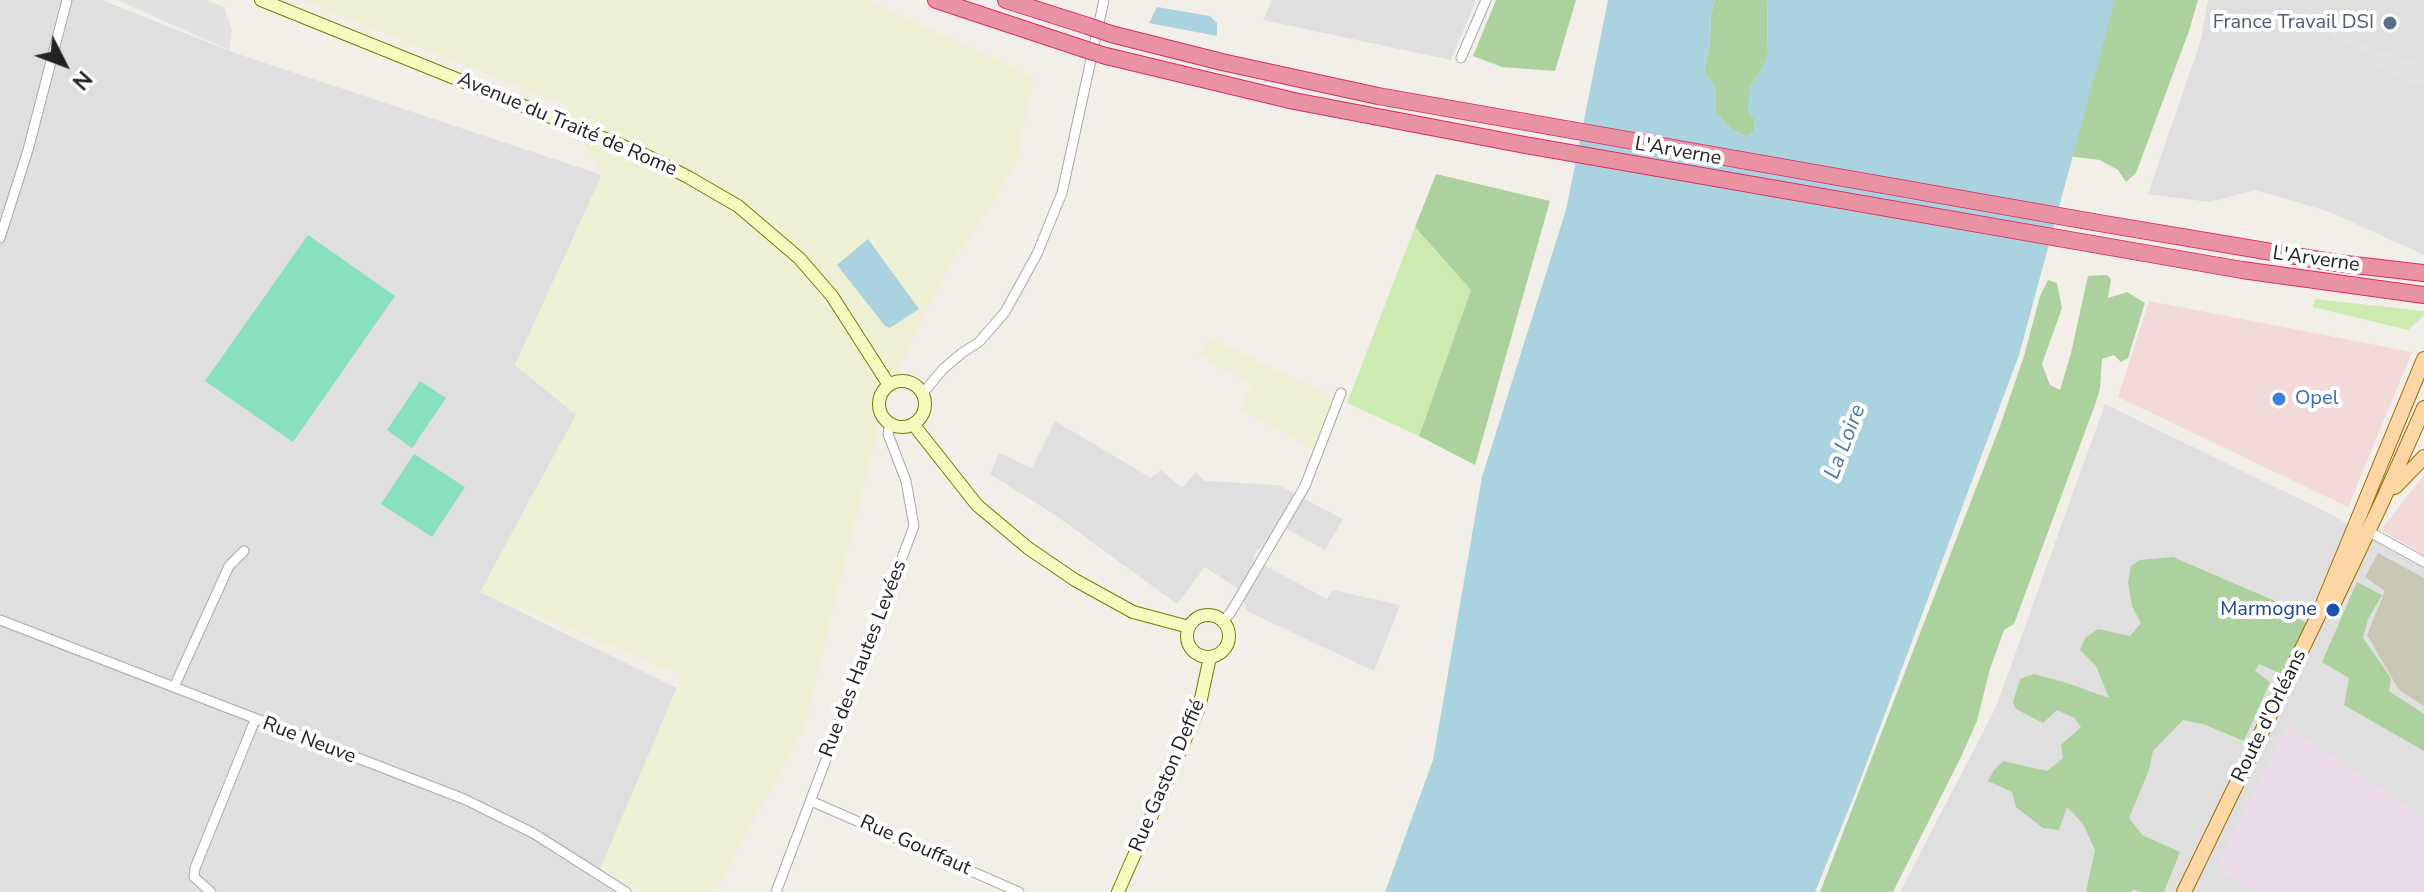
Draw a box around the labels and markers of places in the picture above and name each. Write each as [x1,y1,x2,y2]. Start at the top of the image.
place label: France Travail DSI [2213,11,2374,35]
marker: France Travail DSI [2381,14,2399,32]
place label: Opel [2295,387,2339,411]
marker: Opel [2270,390,2288,408]
place label: Marmogne [2220,598,2317,622]
marker: Marmogne [2324,601,2342,619]

